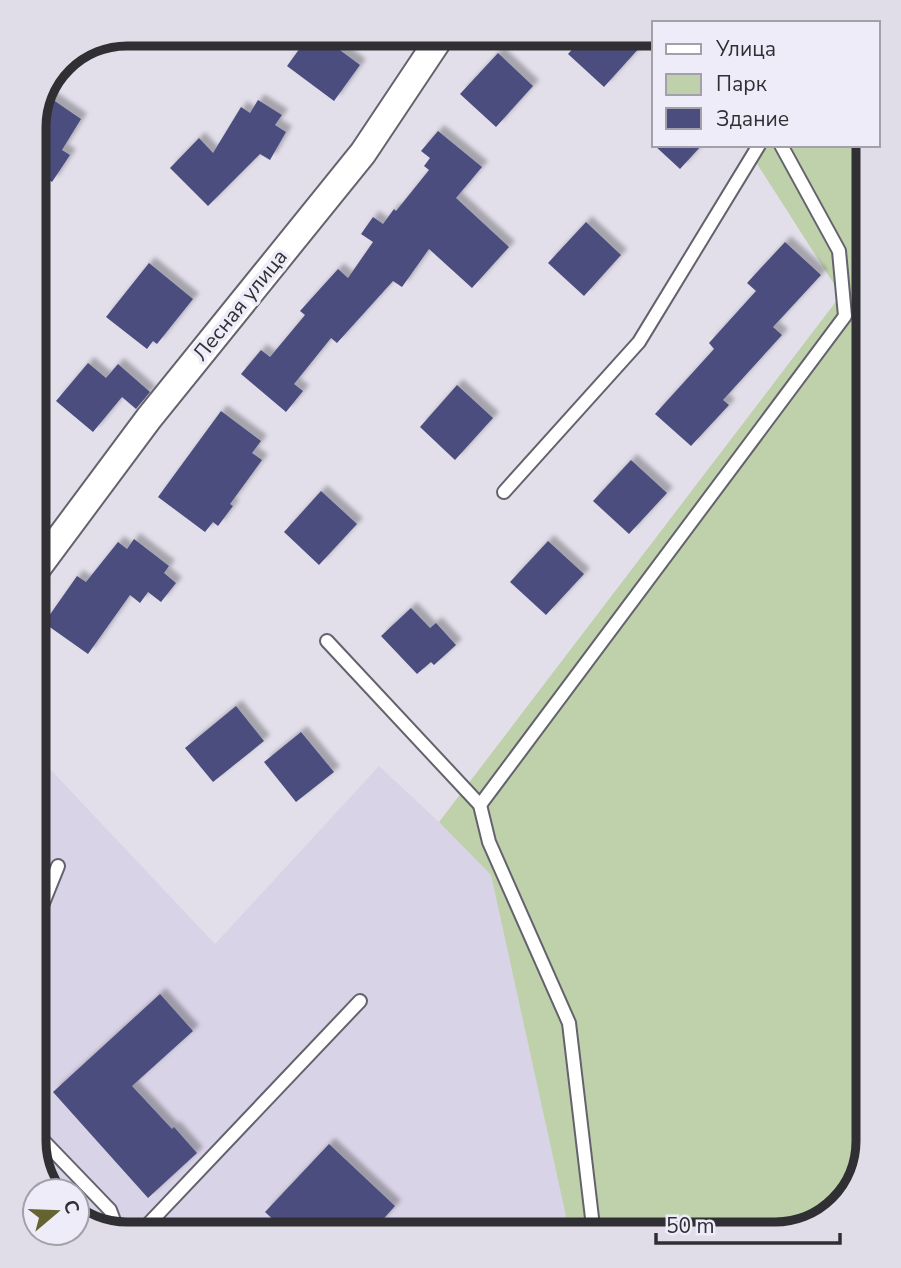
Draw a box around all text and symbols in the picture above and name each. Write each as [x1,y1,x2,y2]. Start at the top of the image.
legend [652,21,880,147]
text: Улица [715,35,776,63]
text: Парк [716,70,768,98]
text: Здание [716,105,789,133]
street label: Лесная улица [186,243,294,367]
north arrow [21,1177,91,1247]
text: С [57,1196,86,1217]
scale bar [656,1202,840,1246]
text: 50 m [666,1212,715,1240]

